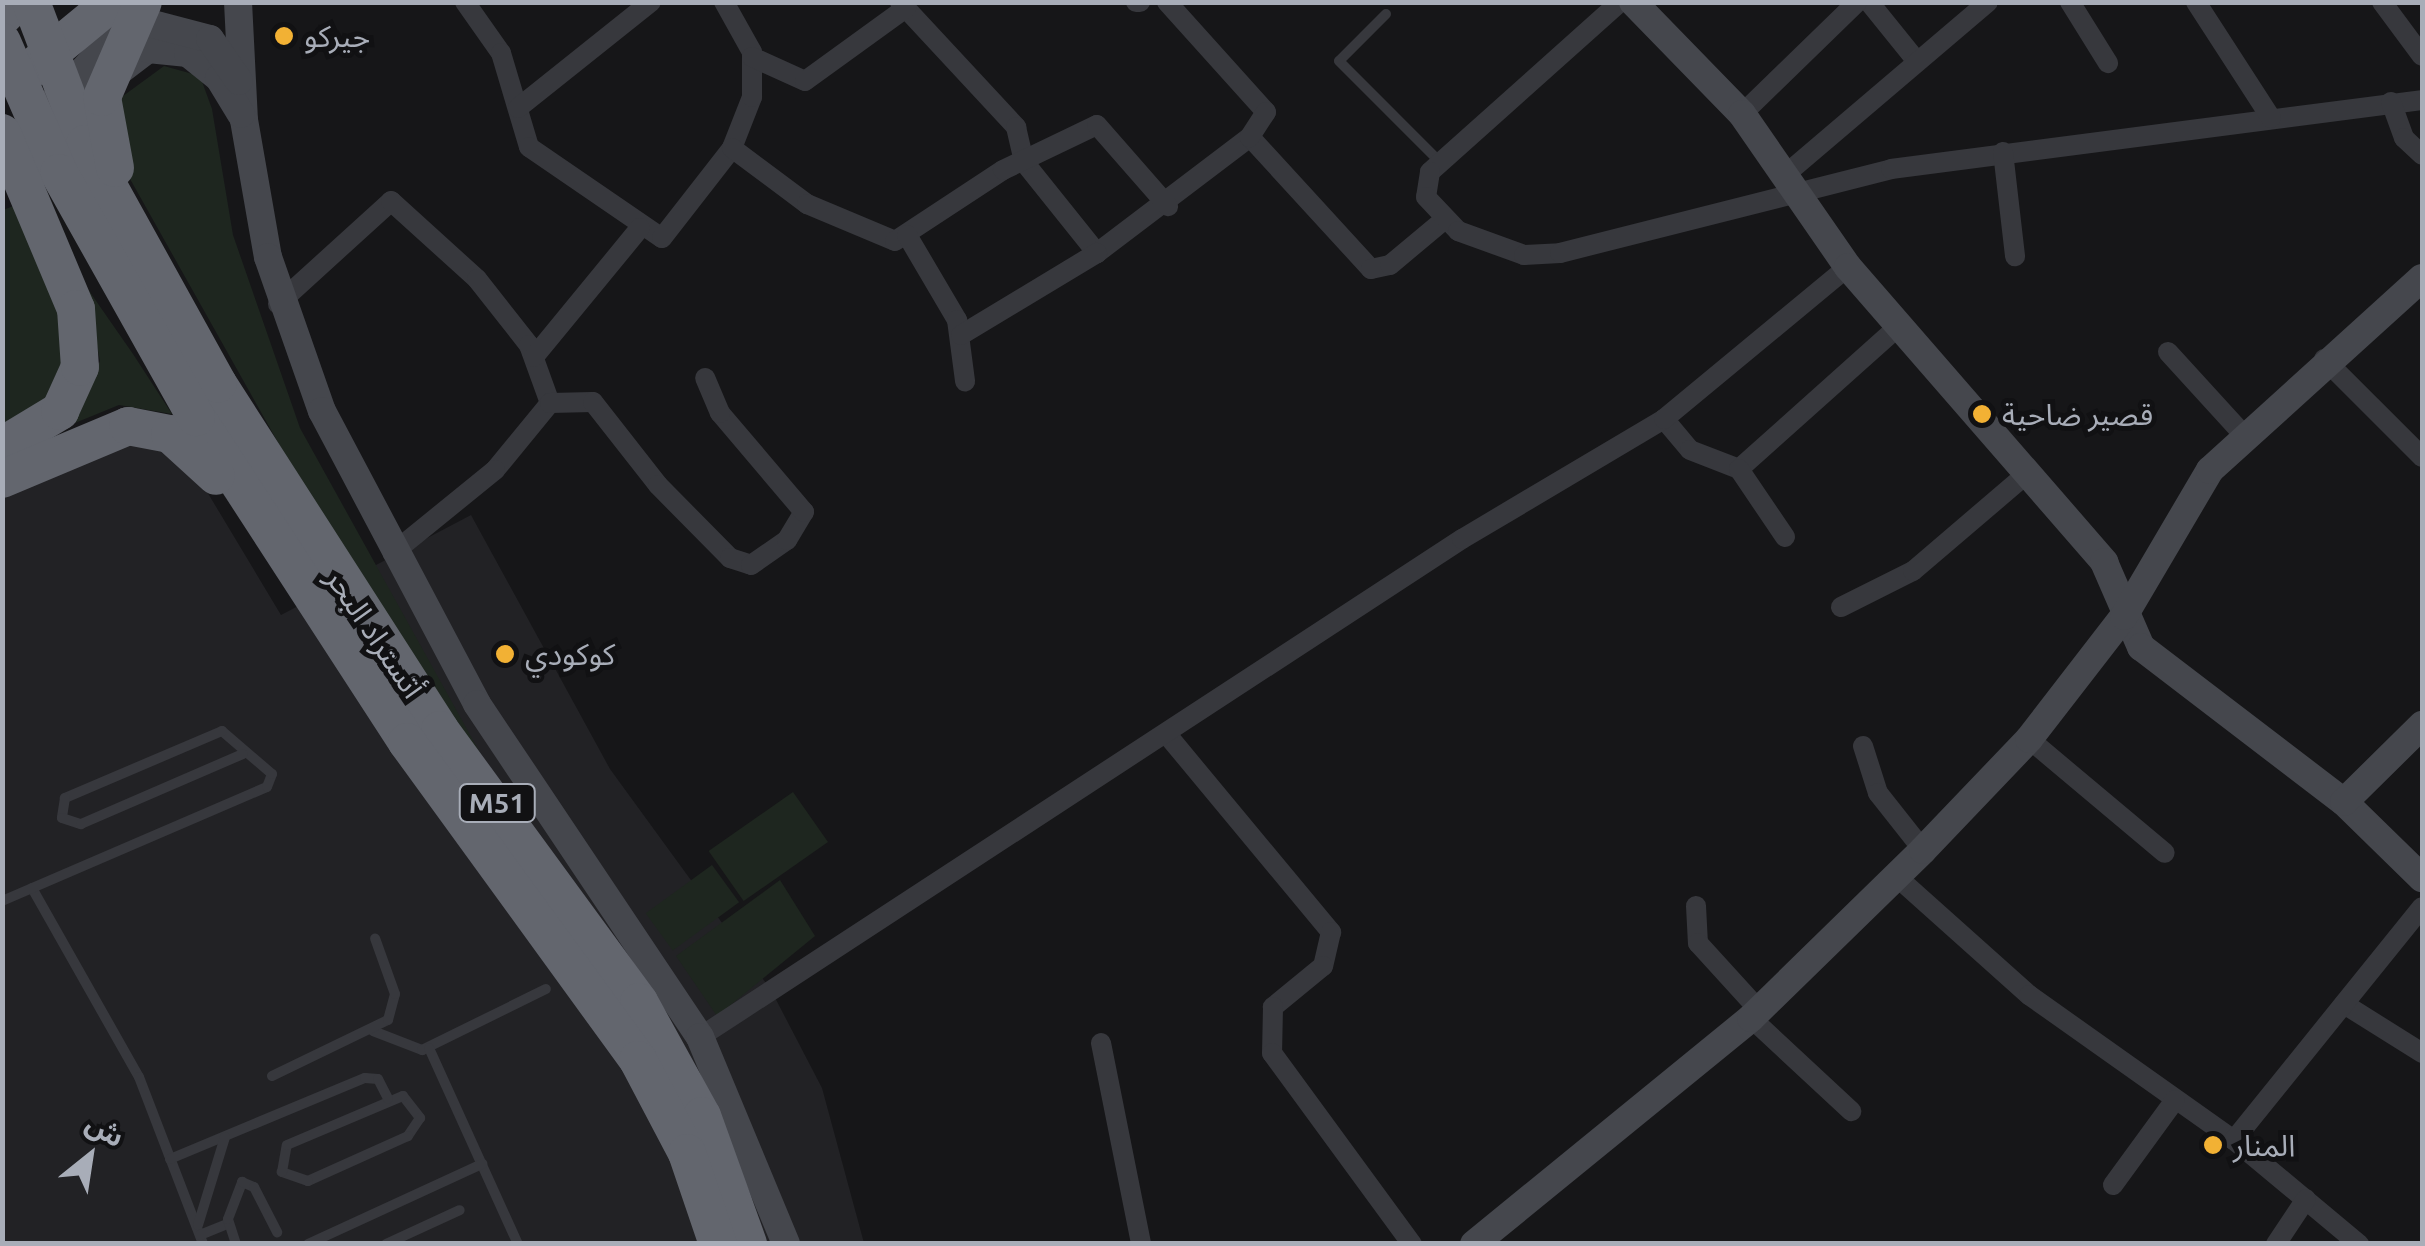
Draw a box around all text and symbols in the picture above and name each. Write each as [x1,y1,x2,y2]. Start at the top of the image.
place label: جيركو [304,18,370,54]
marker: جيركو [273,25,295,47]
place label: قصير ضاحية [2002,396,2153,432]
marker: قصير ضاحية [1971,403,1993,425]
street label: أتستراد البحر [319,561,431,705]
place label: كوكودي [525,636,615,672]
marker: كوكودي [494,643,516,665]
road number: M51 [457,780,537,826]
north arrow [40,1106,140,1206]
text: ش [81,1107,130,1153]
place label: المنار [2233,1127,2295,1163]
marker: المنار [2202,1134,2224,1156]

